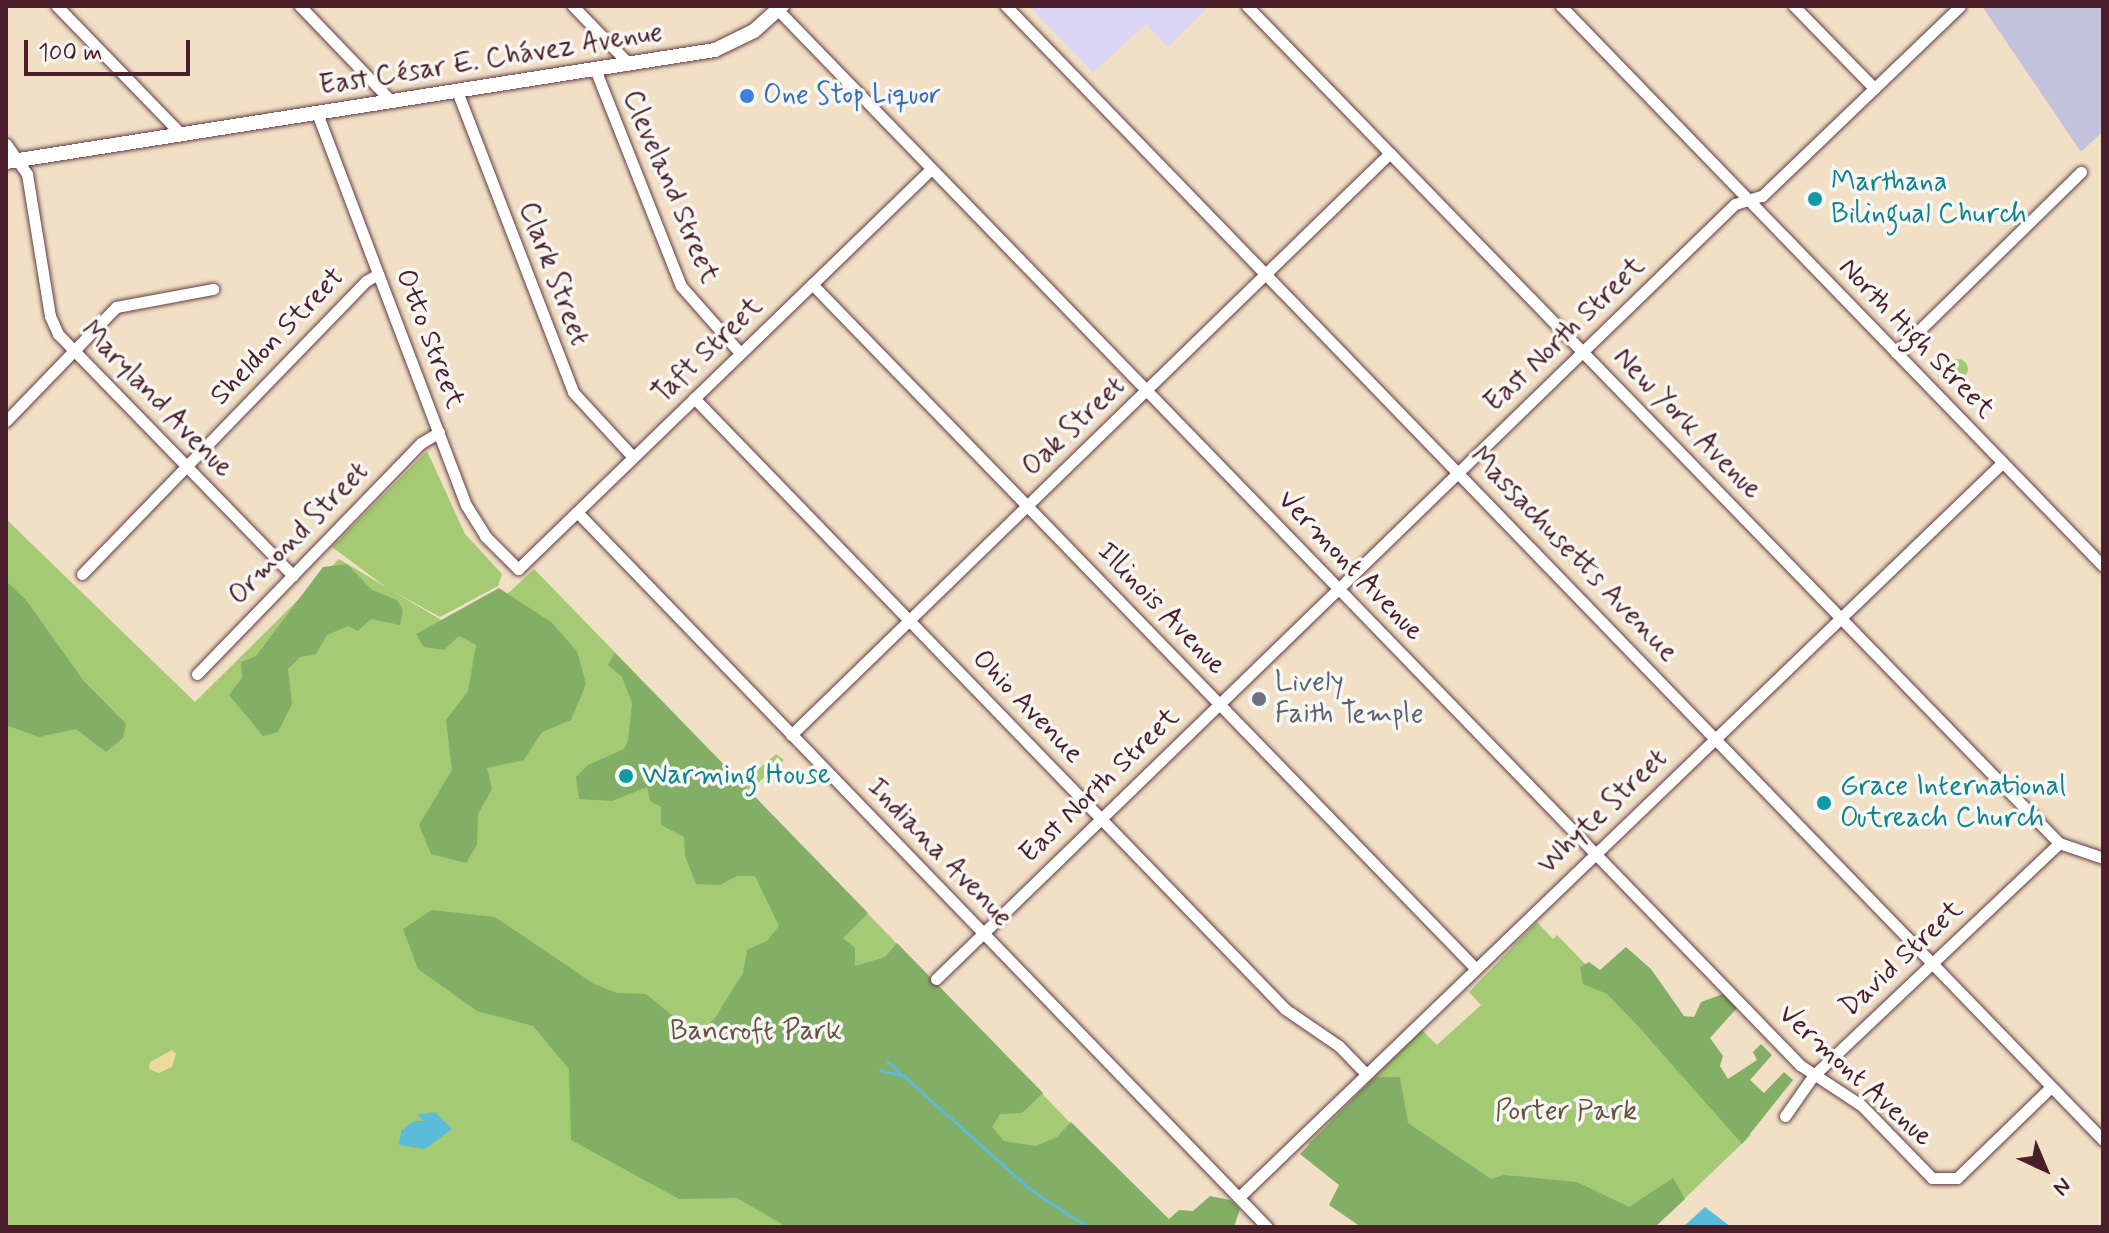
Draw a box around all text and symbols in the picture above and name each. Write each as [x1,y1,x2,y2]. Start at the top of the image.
street label: East César E. Chávez Avenue [316,16,666,104]
scale bar [28,24,194,74]
text: 100 m [38,38,102,69]
place label: One Stop Liquor [763,79,944,113]
street label: Cleveland Street [614,85,726,289]
marker: One Stop Liquor [738,87,756,105]
place label: Marthana Bilingual Church [1831,166,2027,232]
marker: Marthana Bilingual Church [1806,190,1824,208]
street label: Clark Street [509,195,597,353]
street label: East North Street [1478,250,1652,420]
street label: North High Street [1831,252,2001,426]
street label: Sheldon Street [204,262,352,412]
street label: Otto Street [387,265,471,413]
street label: Taft Street [646,290,770,412]
street label: Maryland Avenue [71,313,241,487]
street label: New York Avenue [1603,338,1771,510]
street label: Oak Street [1014,368,1134,486]
street label: Massachusetts Avenue [1465,444,1681,666]
street label: Ormond Street [220,454,378,614]
street label: Vermont Avenue [1267,481,1433,651]
street label: Illinois Avenue [1087,533,1235,685]
street label: Ohio Avenue [964,643,1090,771]
place label: Lively Faith Temple [1275,666,1424,732]
marker: Lively Faith Temple [1250,690,1268,708]
street label: East North Street [1013,701,1187,871]
street label: Whyte Street [1530,740,1676,884]
place label: Warming House [642,759,831,793]
marker: Warming House [617,767,635,785]
street label: Indiana Avenue [858,770,1020,936]
place label: Grace International Outreach Church [1840,770,2074,836]
marker: Grace International Outreach Church [1815,794,1833,812]
street label: David Street [1833,893,1971,1025]
street label: Vermont Avenue [1768,995,1942,1157]
park label: Bancroft Park [672,1015,840,1049]
park label: Porter Park [1497,1095,1635,1129]
north arrow [2005,1129,2085,1209]
text: N [2047,1171,2077,1201]

